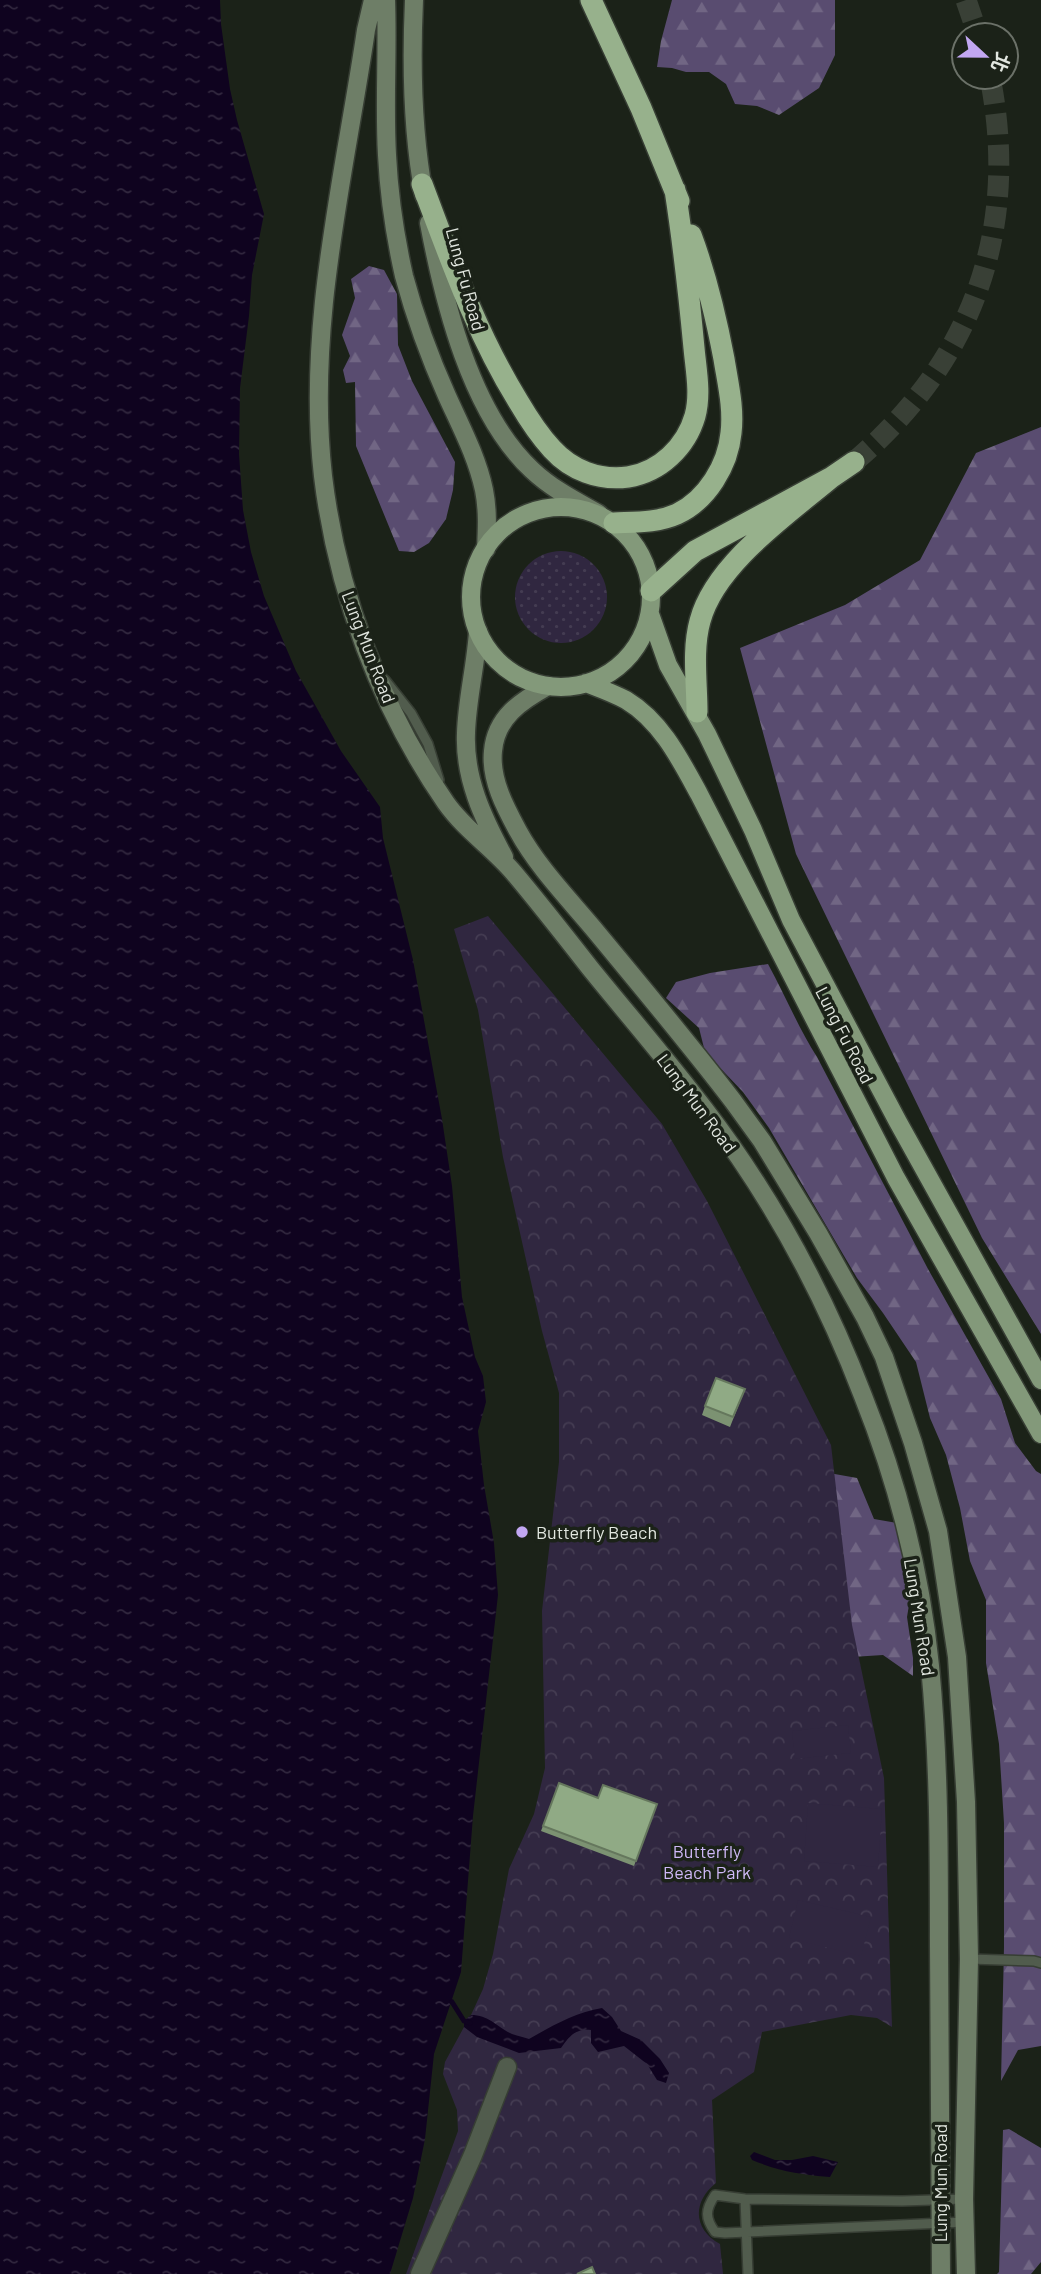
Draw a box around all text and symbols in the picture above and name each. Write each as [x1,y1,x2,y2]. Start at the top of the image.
north arrow [950,21,1020,91]
text: 北 [987,49,1015,76]
street label: Lung Fu Road [442,225,490,333]
street label: Lung Mun Road [338,588,400,706]
street label: Lung Fu Road [811,983,879,1087]
street label: Lung Mun Road [653,1049,741,1157]
place label: Butterfly Beach [536,1521,657,1543]
marker: Butterfly Beach [514,1524,530,1540]
street label: Lung Mun Road [900,1557,940,1677]
park label: Butterfly Beach Park [663,1840,751,1883]
street label: Lung Mun Road [929,2124,951,2242]

